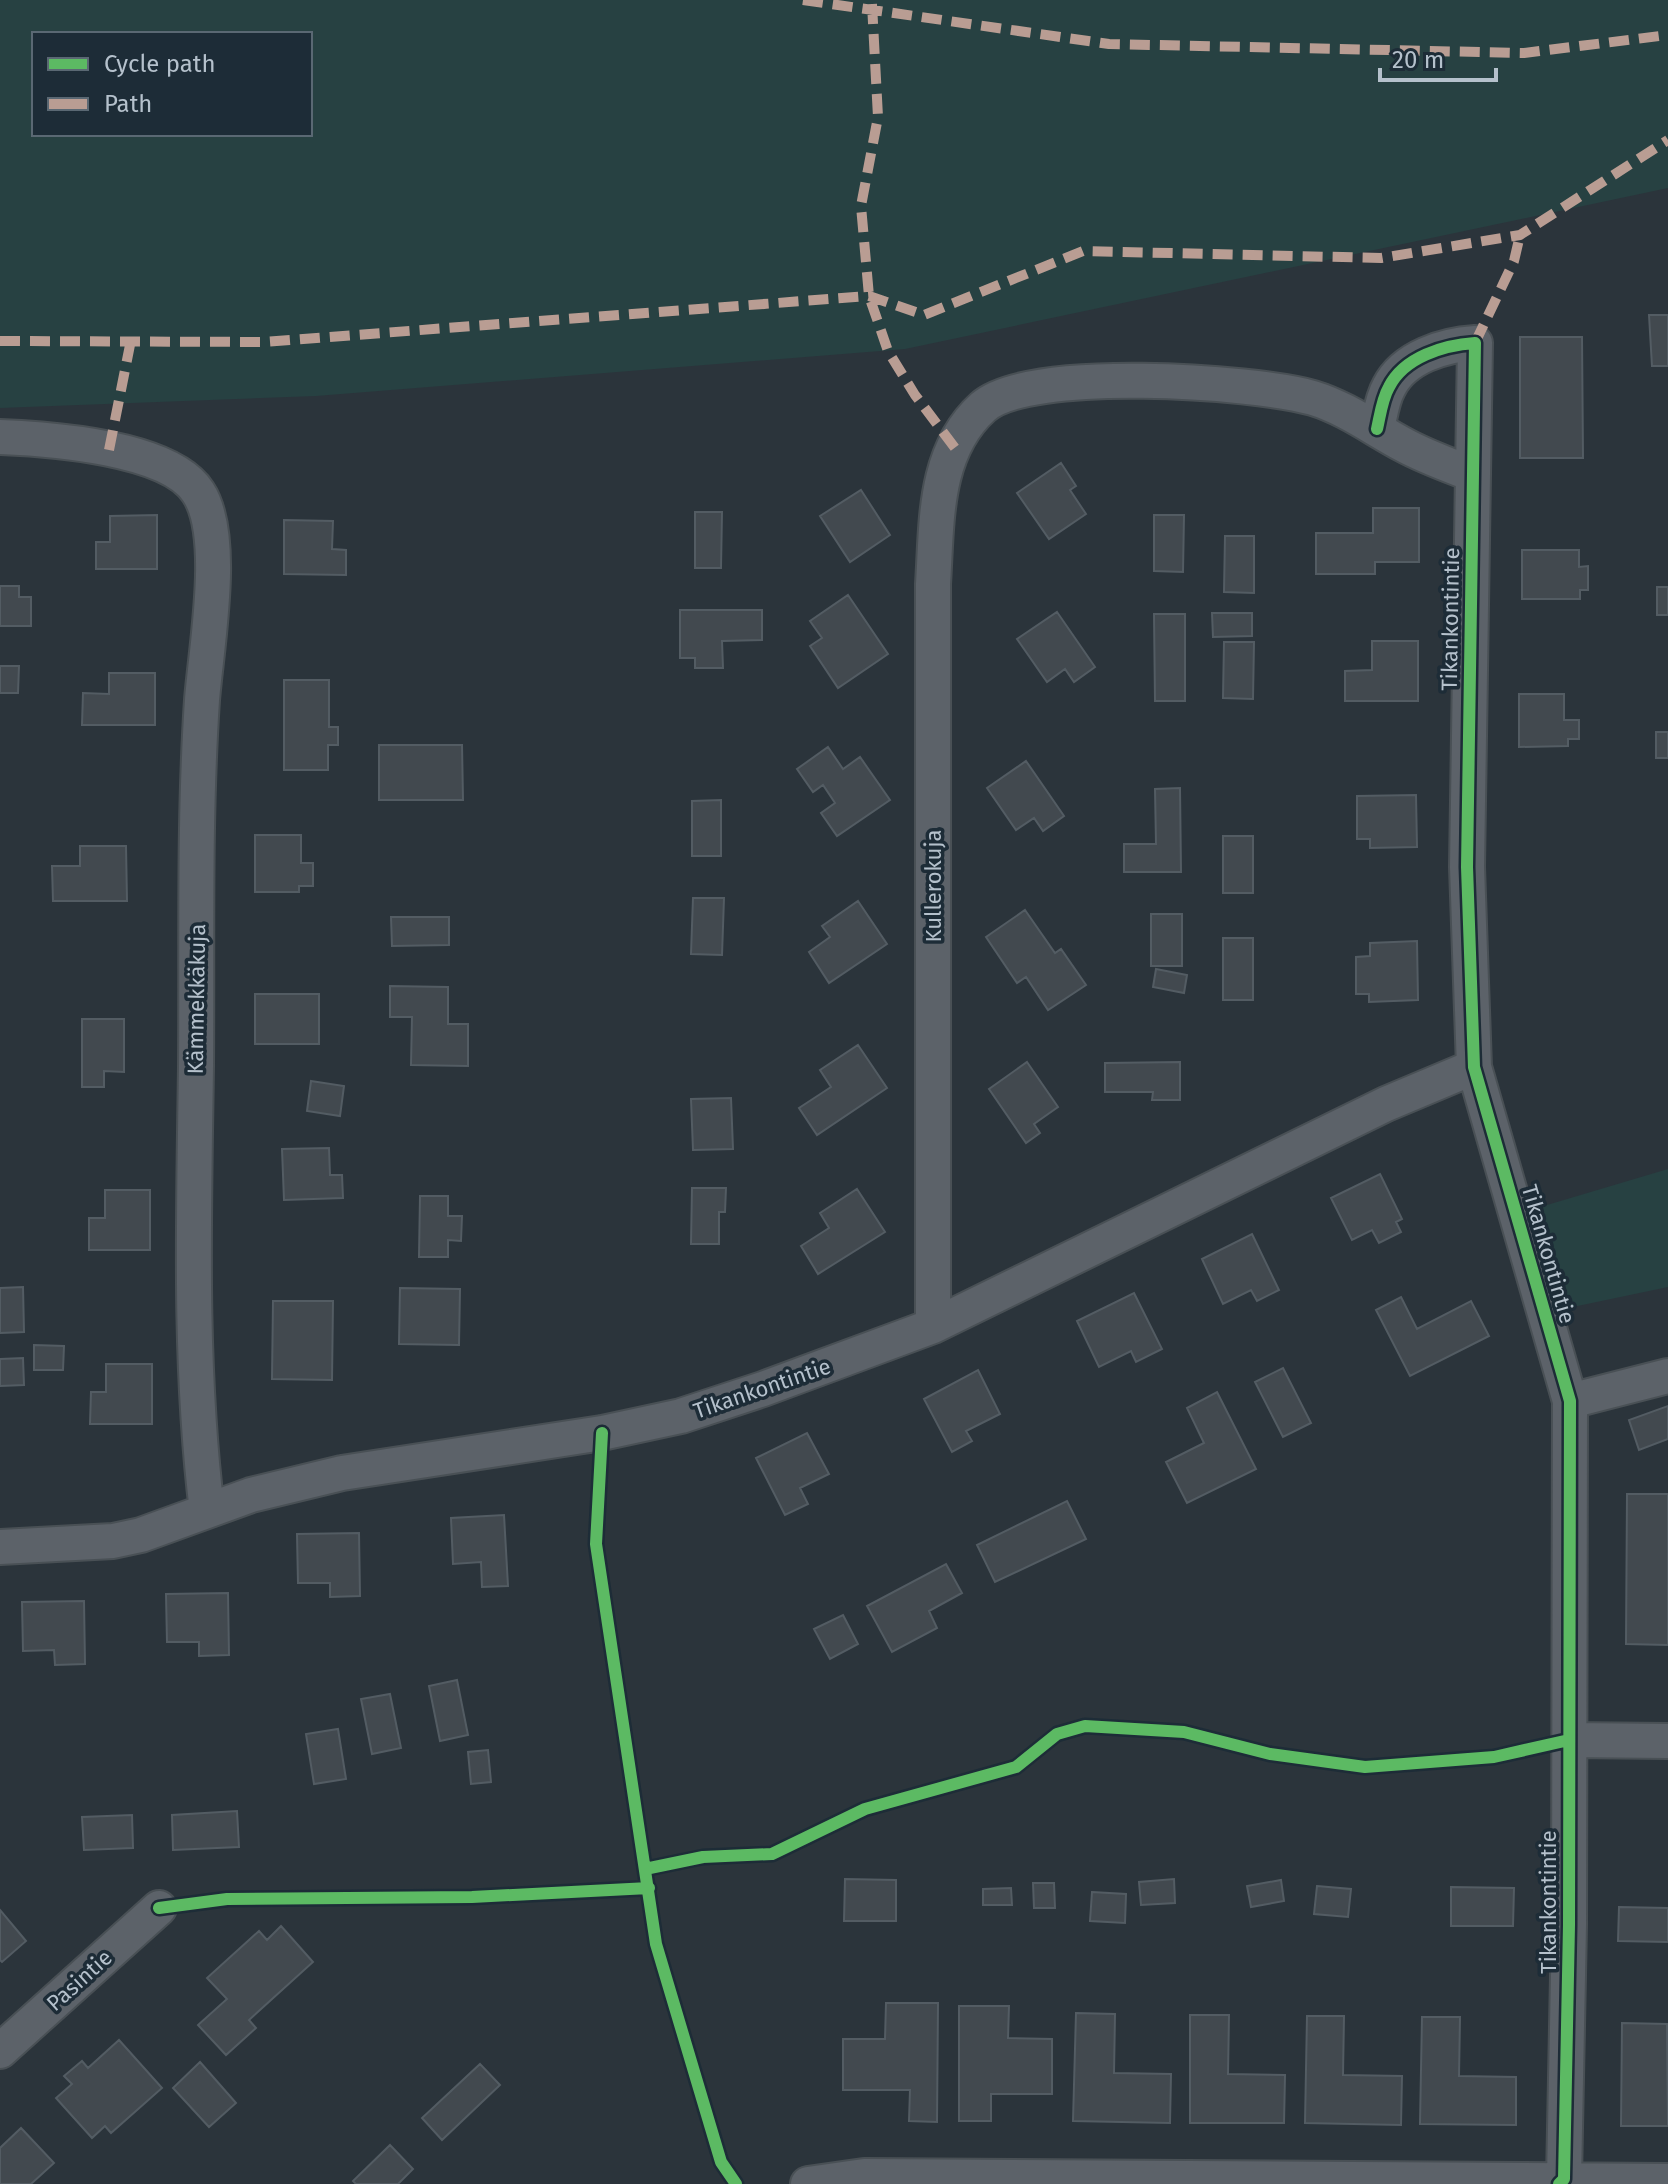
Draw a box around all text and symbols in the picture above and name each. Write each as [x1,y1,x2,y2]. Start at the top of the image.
legend [32,32,312,136]
scale bar [1380,32,1496,82]
text: 20 m [1392,46,1444,74]
text: Cycle path [104,50,216,78]
text: Path [104,90,152,118]
street label: Tikankontintie [1436,547,1465,691]
street label: Kullerokuja [920,829,947,943]
street label: Kämmekkäkuja [182,923,211,1075]
street label: Tikankontintie [1516,1182,1581,1327]
street label: Tikankontintie [690,1352,834,1425]
street label: Tikankontintie [1535,1830,1562,1974]
street label: Pasintie [41,1944,118,2017]

